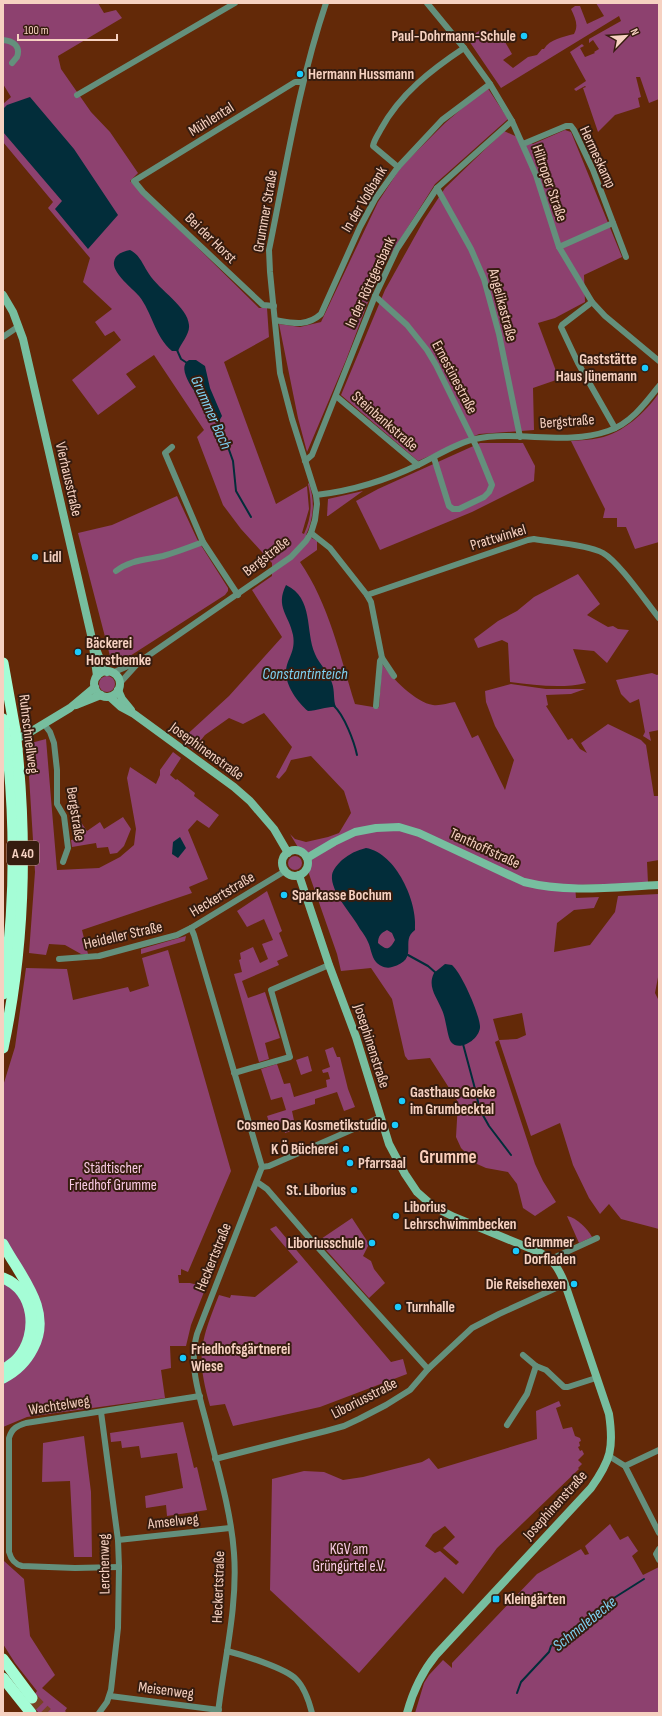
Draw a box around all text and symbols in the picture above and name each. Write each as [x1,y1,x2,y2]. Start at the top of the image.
scale bar [18,16,117,42]
north arrow [606,16,646,56]
text: 100 m [24,23,49,38]
place label: Paul-Dohrmann-Schule [391,27,516,46]
text: N [627,27,642,38]
marker: Paul-Dohrmann-Schule [519,31,529,41]
place label: Hermann Hussmann [308,65,414,84]
marker: Hermann Hussmann [295,69,305,79]
street label: Mühlental [185,98,238,141]
street label: Hermeskamp [575,123,620,191]
street label: Hiltroper Straße [527,142,572,224]
street label: In der Voßbank [337,163,392,236]
street label: Grummer Straße [249,168,282,254]
street label: Bei der Horst [181,209,241,268]
street label: In der Röttgersbank [341,233,400,331]
street label: Angelikastraße [483,266,521,344]
street label: Ernestinestraße [427,337,482,417]
place label: Gaststätte Haus Jünemann [556,350,637,386]
marker: Gaststätte Haus Jünemann [640,363,650,373]
water label: Grummer Bach [186,373,235,453]
street label: Steinbankstraße [347,387,422,456]
street label: Bergstraße [539,410,595,433]
street label: Vierhausstraße [51,440,86,518]
street label: Prattwinkel [468,520,528,555]
street label: Bergstraße [239,532,294,581]
place label: Lidl [43,548,62,567]
marker: Lidl [30,552,40,562]
place label: Bäckerei Horsthemke [86,634,151,670]
marker: Bäckerei Horsthemke [73,647,83,657]
water label: Constantinteich [262,665,348,684]
street label: Ruhrschnellweg [14,693,43,775]
street label: Josephinenstraße [165,718,248,785]
street label: Bergstraße [62,786,89,843]
street label: Tenthoffstraße [447,824,523,873]
road number: A 40 [7,841,39,865]
street label: Heckertstraße [186,868,258,921]
place label: Sparkasse Bochum [292,886,392,905]
marker: Sparkasse Bochum [279,890,289,900]
street label: Heideller Straße [82,917,164,954]
street label: Josephinenstraße [349,1001,394,1091]
place label: Gasthaus Goeke im Grumbecktal [410,1083,495,1119]
marker: Gasthaus Goeke im Grumbecktal [397,1096,407,1106]
place label: Cosmeo Das Kosmetikstudio [237,1116,387,1135]
marker: Cosmeo Das Kosmetikstudio [390,1120,400,1130]
place label: K Ö Bücherei [271,1140,338,1159]
marker: K Ö Bücherei [341,1144,351,1154]
district label: Grumme [419,1146,477,1169]
place label: Pfarrsaal [358,1154,406,1173]
marker: Pfarrsaal [345,1158,355,1168]
park label: Städtischer Friedhof Grumme [69,1159,157,1195]
place label: St. Liborius [286,1181,346,1200]
marker: St. Liborius [349,1185,359,1195]
place label: Liborius Lehrschwimmbecken [404,1198,517,1234]
marker: Liborius Lehrschwimmbecken [391,1211,401,1221]
street label: Heckertstraße [191,1220,236,1294]
place label: Grummer Dorfladen [524,1233,576,1269]
place label: Liboriusschule [287,1234,364,1253]
marker: Liboriusschule [367,1238,377,1248]
marker: Grummer Dorfladen [511,1246,521,1256]
place label: Die Reisehexen [486,1275,566,1294]
marker: Die Reisehexen [569,1279,579,1289]
place label: Turnhalle [406,1298,455,1317]
marker: Turnhalle [393,1302,403,1312]
place label: Friedhofsgärtnerei Wiese [191,1340,290,1376]
marker: Friedhofsgärtnerei Wiese [178,1353,188,1363]
street label: Liboriusstraße [328,1374,400,1423]
street label: Wachtelweg [27,1391,91,1420]
street label: Josephinenstraße [518,1467,592,1545]
street label: Amselweg [146,1509,199,1534]
street label: Lerchenweg [94,1533,115,1595]
park label: KGV am Grüngürtel e.V. [313,1540,386,1576]
street label: Heckertstraße [208,1551,229,1623]
place label: Kleingärten [504,1590,566,1609]
water label: Schmalebecke [549,1593,621,1656]
marker: Kleingärten [491,1594,501,1604]
street label: Meisenweg [137,1678,195,1703]

